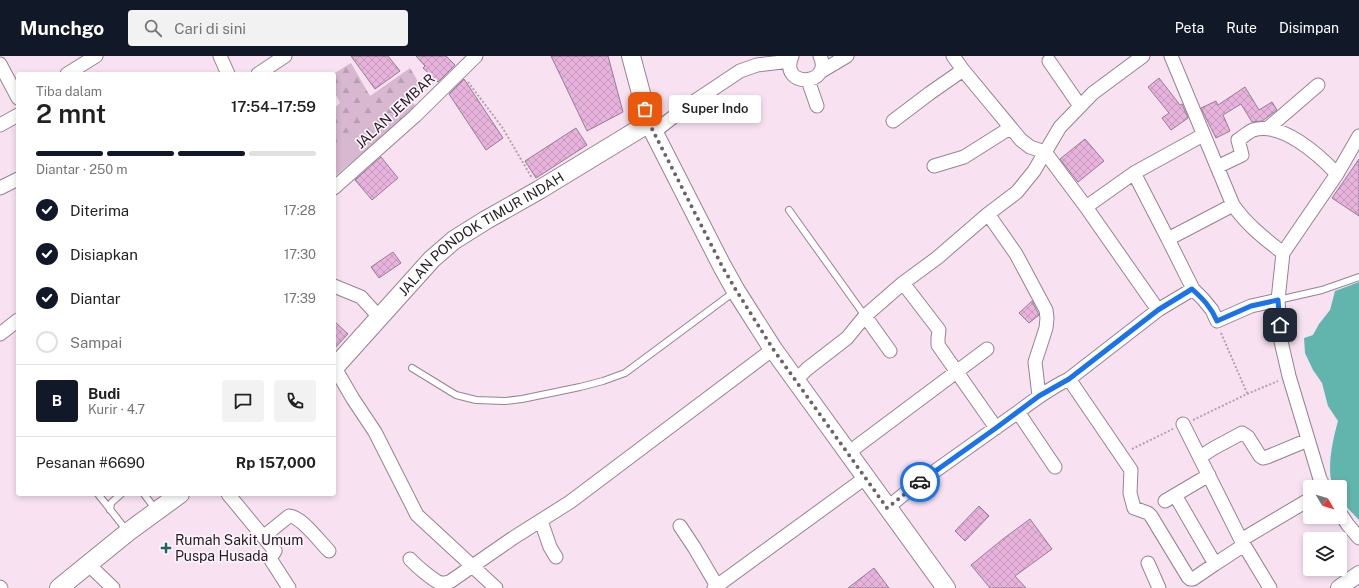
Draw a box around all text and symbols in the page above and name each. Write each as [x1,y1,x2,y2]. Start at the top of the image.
search box [128,10,408,46]
text: Munchgo [20,17,104,39]
icon: search [142,17,164,39]
text: Cari di sini [174,20,246,37]
text: Peta [1175,20,1204,36]
text: Rute [1226,20,1257,36]
text: Disimpan [1279,20,1339,36]
street label: JALAN JEMBAR [352,70,438,152]
text: Tiba dalam [36,84,102,99]
pin [628,92,662,126]
callout: Super Indo [669,95,761,123]
text: 2 mnt [36,98,106,129]
text: 17:54–17:59 [231,98,316,115]
icon: bag [634,98,656,120]
text: Super Indo [682,101,748,116]
text: Diantar · 250 m [36,162,128,177]
street label: JALAN PONDOK TIMUR INDAH [395,169,567,299]
icon: check [36,199,58,221]
text: Diterima [70,202,129,219]
text: 17:28 [284,203,316,218]
icon: check [36,243,58,265]
text: Disiapkan [70,246,138,263]
text: 17:30 [284,247,316,262]
icon: check [36,287,58,309]
text: Diantar [70,290,121,307]
text: 17:39 [284,291,316,306]
pin [1263,308,1297,342]
icon: home [1269,314,1291,336]
text: Sampai [70,334,122,351]
button: chat [222,380,264,422]
button: phone [274,380,316,422]
text: Budi [88,385,120,402]
text: B [52,392,62,409]
text: Kurir · 4.7 [88,402,145,417]
text: Pesanan #6690 [36,454,145,471]
text: Rp 157,000 [236,454,316,471]
courier [900,462,940,502]
icon: car [909,471,931,493]
north arrow [1303,480,1347,524]
map controls [1303,480,1347,576]
place label: Rumah Sakit Umum Puspa Husada [175,532,303,564]
button: layers [1303,532,1347,576]
marker: Rumah Sakit Umum Puspa Husada [160,542,172,554]

